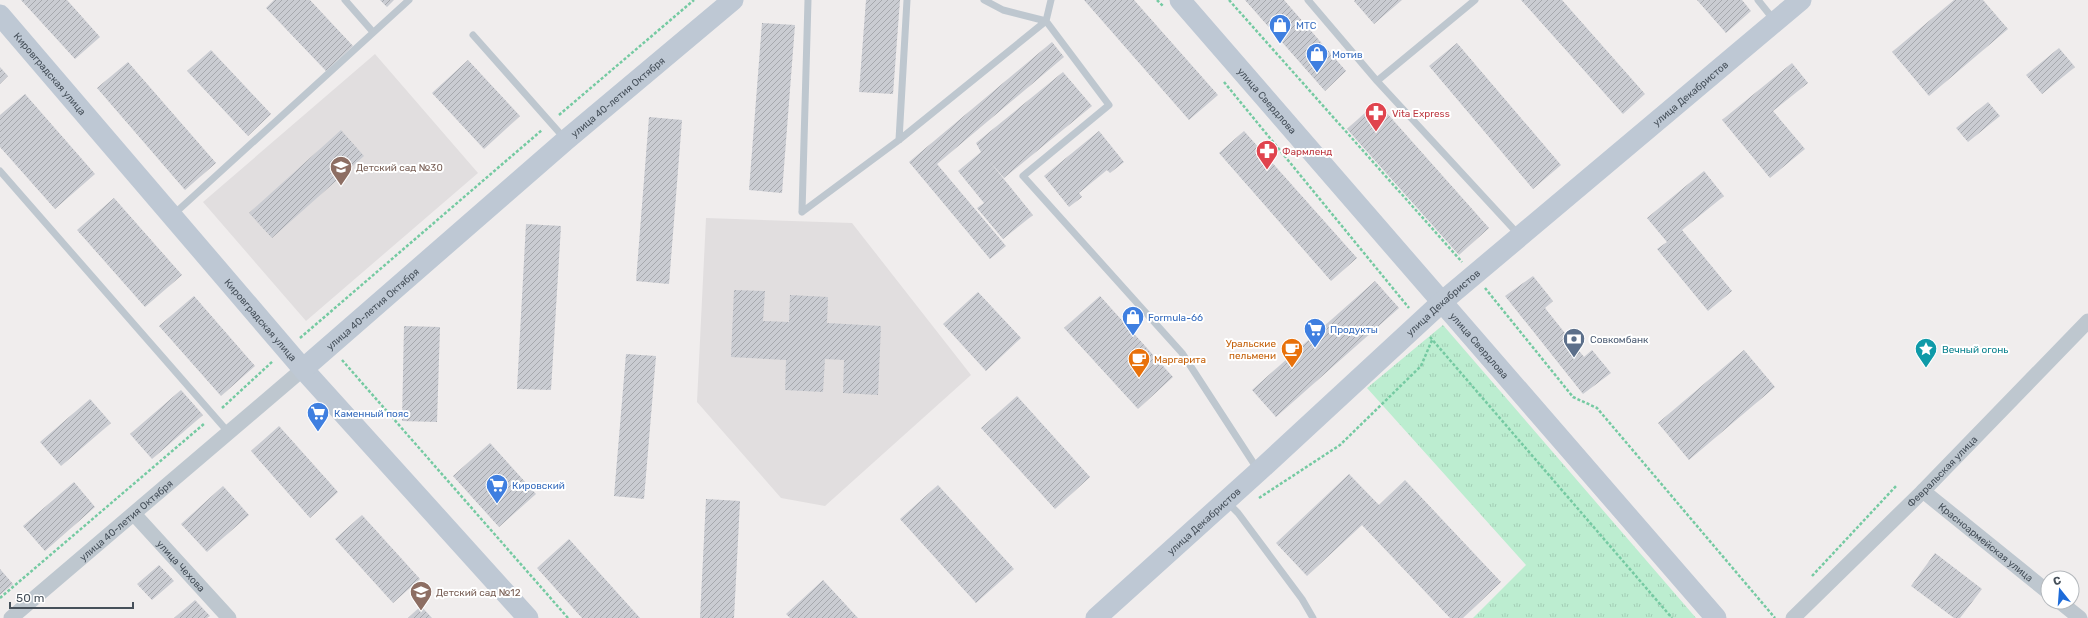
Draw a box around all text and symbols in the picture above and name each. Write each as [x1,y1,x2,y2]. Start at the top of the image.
shop icon: МТС [1267,12,1293,45]
place label: МТС [1296,20,1317,32]
street label: Кировградская улица [11,30,88,118]
shop icon: Мотив [1304,41,1330,74]
place label: Мотив [1332,49,1363,61]
street label: улица 40-летия Октября [569,55,668,140]
street label: улица Декабристов [1651,59,1731,129]
street label: улица Свердлова [1234,66,1298,137]
pharmacy icon: Vita Express [1363,100,1389,133]
place label: Vita Express [1392,108,1450,120]
pharmacy icon: Фармленд [1254,138,1280,171]
place label: Фармленд [1282,146,1332,158]
school or university icon: Детский сад №30 [328,154,354,187]
place label: Детский сад №30 [356,162,443,174]
street label: улица 40-летия Октября [324,266,422,353]
street label: улица Декабристов [1404,267,1483,339]
street label: Кировградская улица [221,277,299,364]
shop icon: Formula-66 [1120,304,1146,337]
street label: улица Свердлова [1447,310,1511,381]
place label: Formula-66 [1148,312,1203,324]
supermarket icon: Продукты [1302,316,1328,349]
place label: Продукты [1330,324,1378,336]
bank icon: Совкомбанк [1561,326,1587,359]
place label: Совкомбанк [1590,334,1649,346]
cafe icon: Уральские пельмени [1279,336,1305,369]
place icon: Вечный огонь [1913,336,1939,369]
place label: Уральские пельмени [1226,338,1276,362]
place label: Вечный огонь [1942,344,2008,356]
cafe icon: Маргарита [1126,346,1152,379]
place label: Маргарита [1154,354,1206,366]
supermarket icon: Каменный пояс [305,400,331,433]
place label: Каменный пояс [334,408,409,420]
street label: Февральская улица [1905,434,1980,510]
supermarket icon: Кировский [484,472,510,505]
street label: улица 40-летия Октября [77,478,176,564]
place label: Кировский [512,480,565,492]
street label: улица Декабристов [1165,485,1244,558]
street label: Красноармейская улица [1936,501,2035,585]
street label: улица Чехова [154,538,207,595]
north arrow [2040,570,2080,610]
text: С [2052,573,2063,588]
school or university icon: Детский сад №12 [408,579,434,612]
scale bar [10,584,133,610]
place label: Детский сад №12 [436,587,521,599]
text: 50 m [16,591,44,605]

